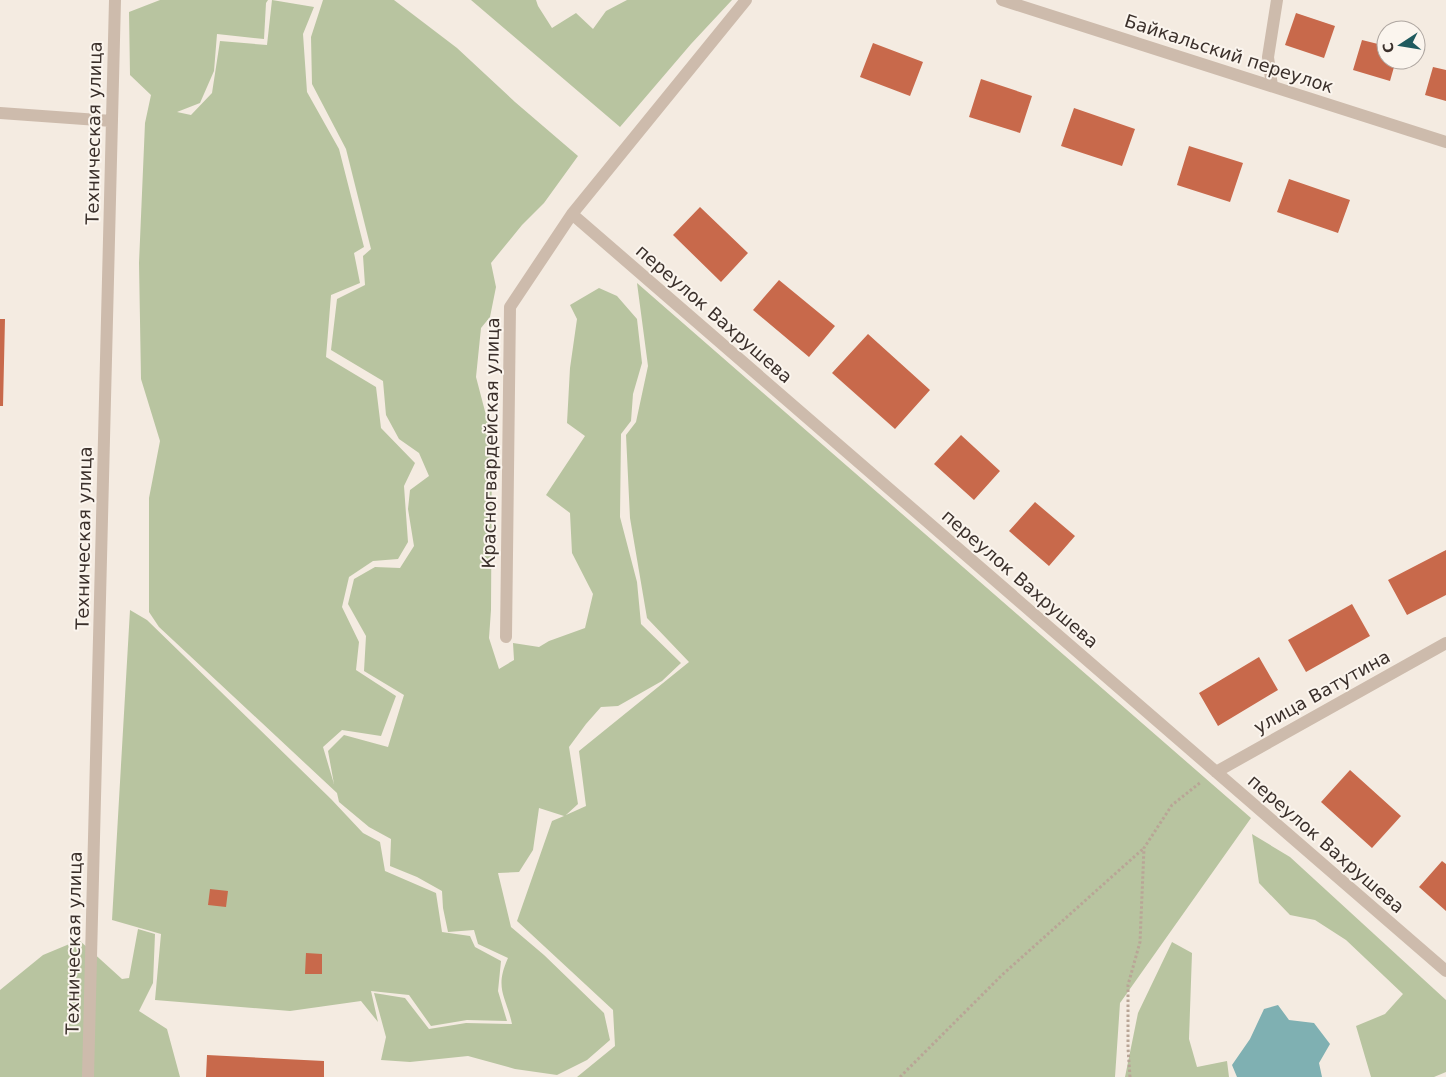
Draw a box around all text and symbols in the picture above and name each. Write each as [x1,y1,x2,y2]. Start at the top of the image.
street label: Байкальский переулок [1122,10,1336,97]
north arrow [1376,20,1426,70]
street label: Техническая улица [81,41,106,226]
text: С [1379,41,1397,54]
street label: переулок Вахрушева [632,240,797,387]
street label: Красногвардейская улица [478,317,503,569]
street label: Техническая улица [71,446,96,631]
street label: переулок Вахрушева [938,505,1103,652]
street label: улица Ватутина [1250,645,1393,738]
street label: переулок Вахрушева [1244,770,1409,917]
street label: Техническая улица [61,851,86,1036]

